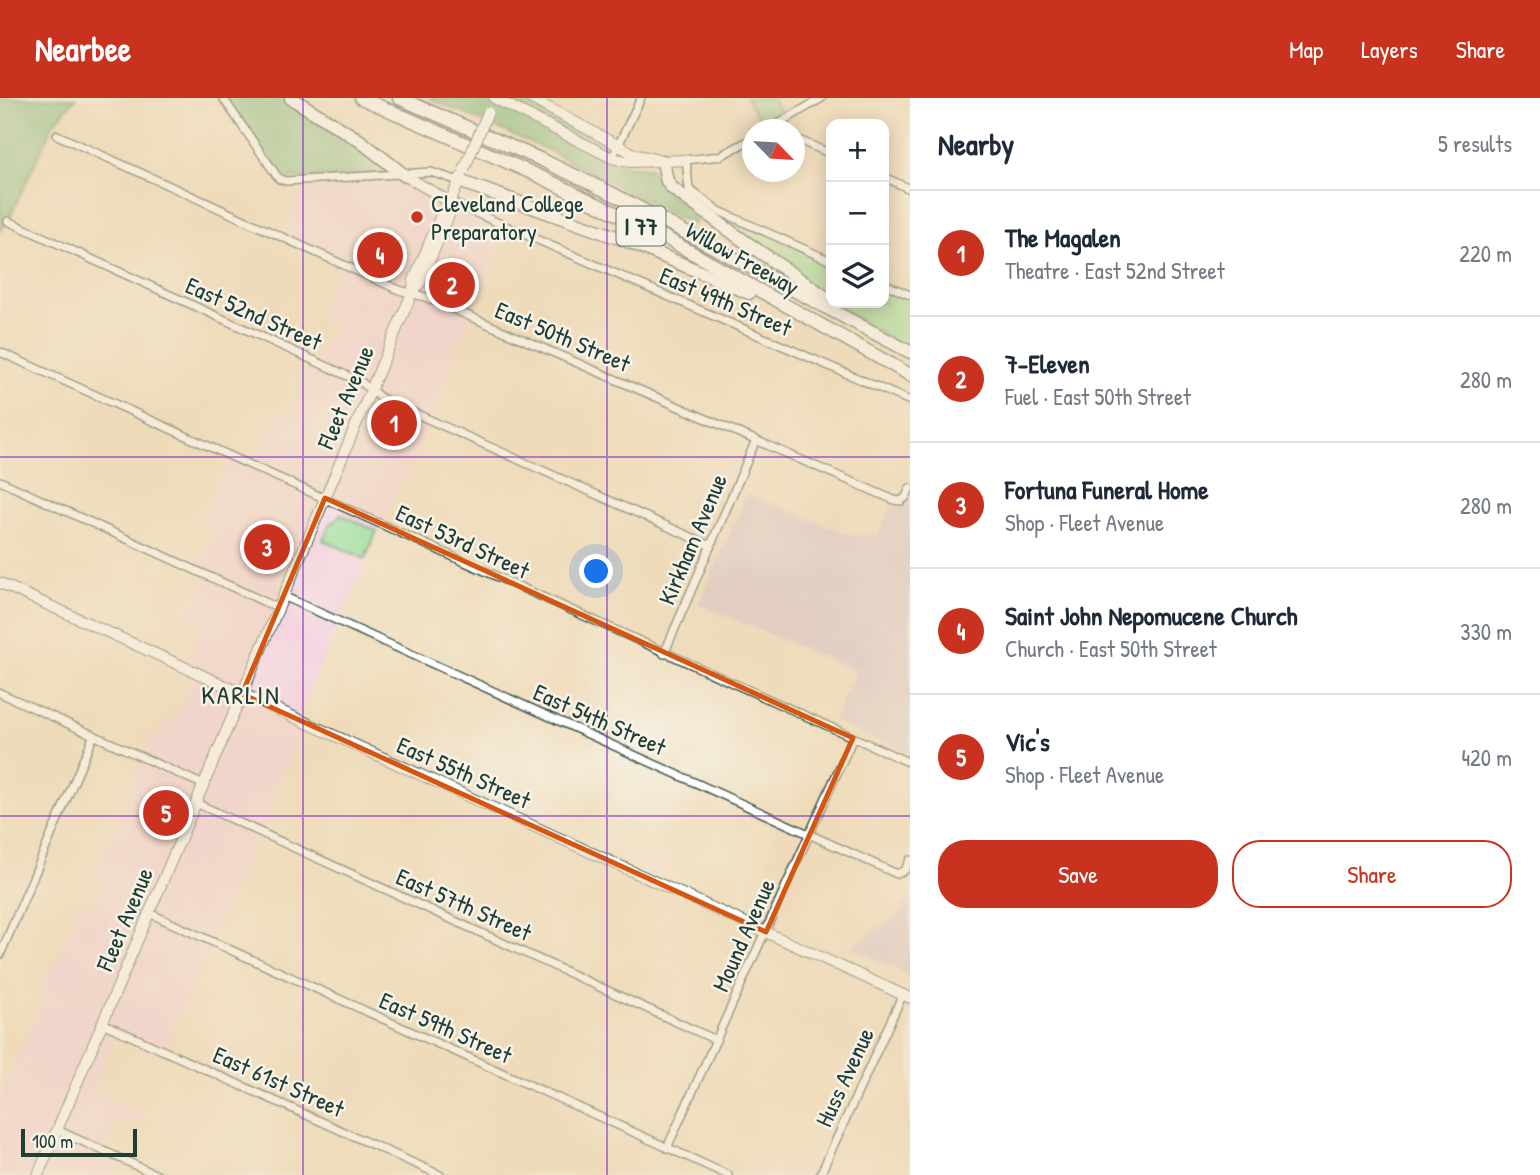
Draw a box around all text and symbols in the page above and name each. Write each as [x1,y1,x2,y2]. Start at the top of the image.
text: Nearbee [35,27,131,71]
text: Map [1289,33,1323,65]
text: Layers [1361,33,1418,65]
text: Share [1456,33,1505,65]
north arrow [742,119,805,182]
map controls [826,119,889,308]
button: + [826,119,889,182]
text: Nearby [938,124,1014,164]
text: 5 results [1438,128,1512,159]
button: − [826,182,889,245]
place label: Cleveland College Preparatory [431,187,584,247]
road number: I 77 [616,206,666,246]
marker: Cleveland College Preparatory [409,209,425,225]
street label: Willow Freeway [681,214,805,302]
text: The Magalen [1005,220,1121,255]
pin: 4 [357,229,403,281]
text: 1 [957,238,965,269]
text: 220 m [1459,238,1512,269]
button: layers [826,245,889,308]
text: Theatre · East 52nd Street [1005,255,1225,286]
pin: 2 [429,259,475,311]
street label: East 49th Street [655,259,798,343]
street label: East 52nd Street [181,269,328,358]
street label: East 50th Street [491,293,636,379]
street label: Fleet Avenue [309,340,381,454]
text: 7-Eleven [1005,346,1090,381]
text: 2 [956,364,966,395]
text: 280 m [1460,364,1512,395]
text: Fuel · East 50th Street [1005,381,1191,412]
pin: 1 [371,397,417,449]
street label: Kirkham Avenue [650,468,734,609]
text: Fortuna Funeral Home [1005,472,1209,507]
text: 3 [956,490,966,521]
text: 280 m [1460,490,1512,521]
street label: East 53rd Street [391,496,536,586]
text: Shop · Fleet Avenue [1005,507,1164,538]
pin: 3 [244,521,290,573]
your location [579,554,613,588]
text: Saint John Nepomucene Church [1005,598,1297,633]
text: 4 [957,616,965,647]
text: 330 m [1460,616,1512,647]
text: Church · East 50th Street [1005,633,1217,664]
street label: East 54th Street [529,676,672,763]
district label: KARLIN [201,677,281,712]
text: Vic's [1005,724,1050,759]
street label: East 55th Street [392,728,537,816]
text: 5 [956,742,966,773]
text: 420 m [1461,742,1512,773]
text: Shop · Fleet Avenue [1005,759,1164,790]
pin: 5 [143,787,189,839]
button: Save [938,840,1218,908]
button: Share [1232,840,1512,908]
street label: East 57th Street [391,860,537,948]
street label: Fleet Avenue [88,862,160,976]
street label: Mound Avenue [704,873,782,996]
street label: East 59th Street [375,984,518,1071]
street label: Huss Avenue [807,1022,881,1132]
street label: East 61st Street [208,1038,350,1124]
scale bar [21,1126,136,1158]
text: 100 m [32,1128,73,1154]

